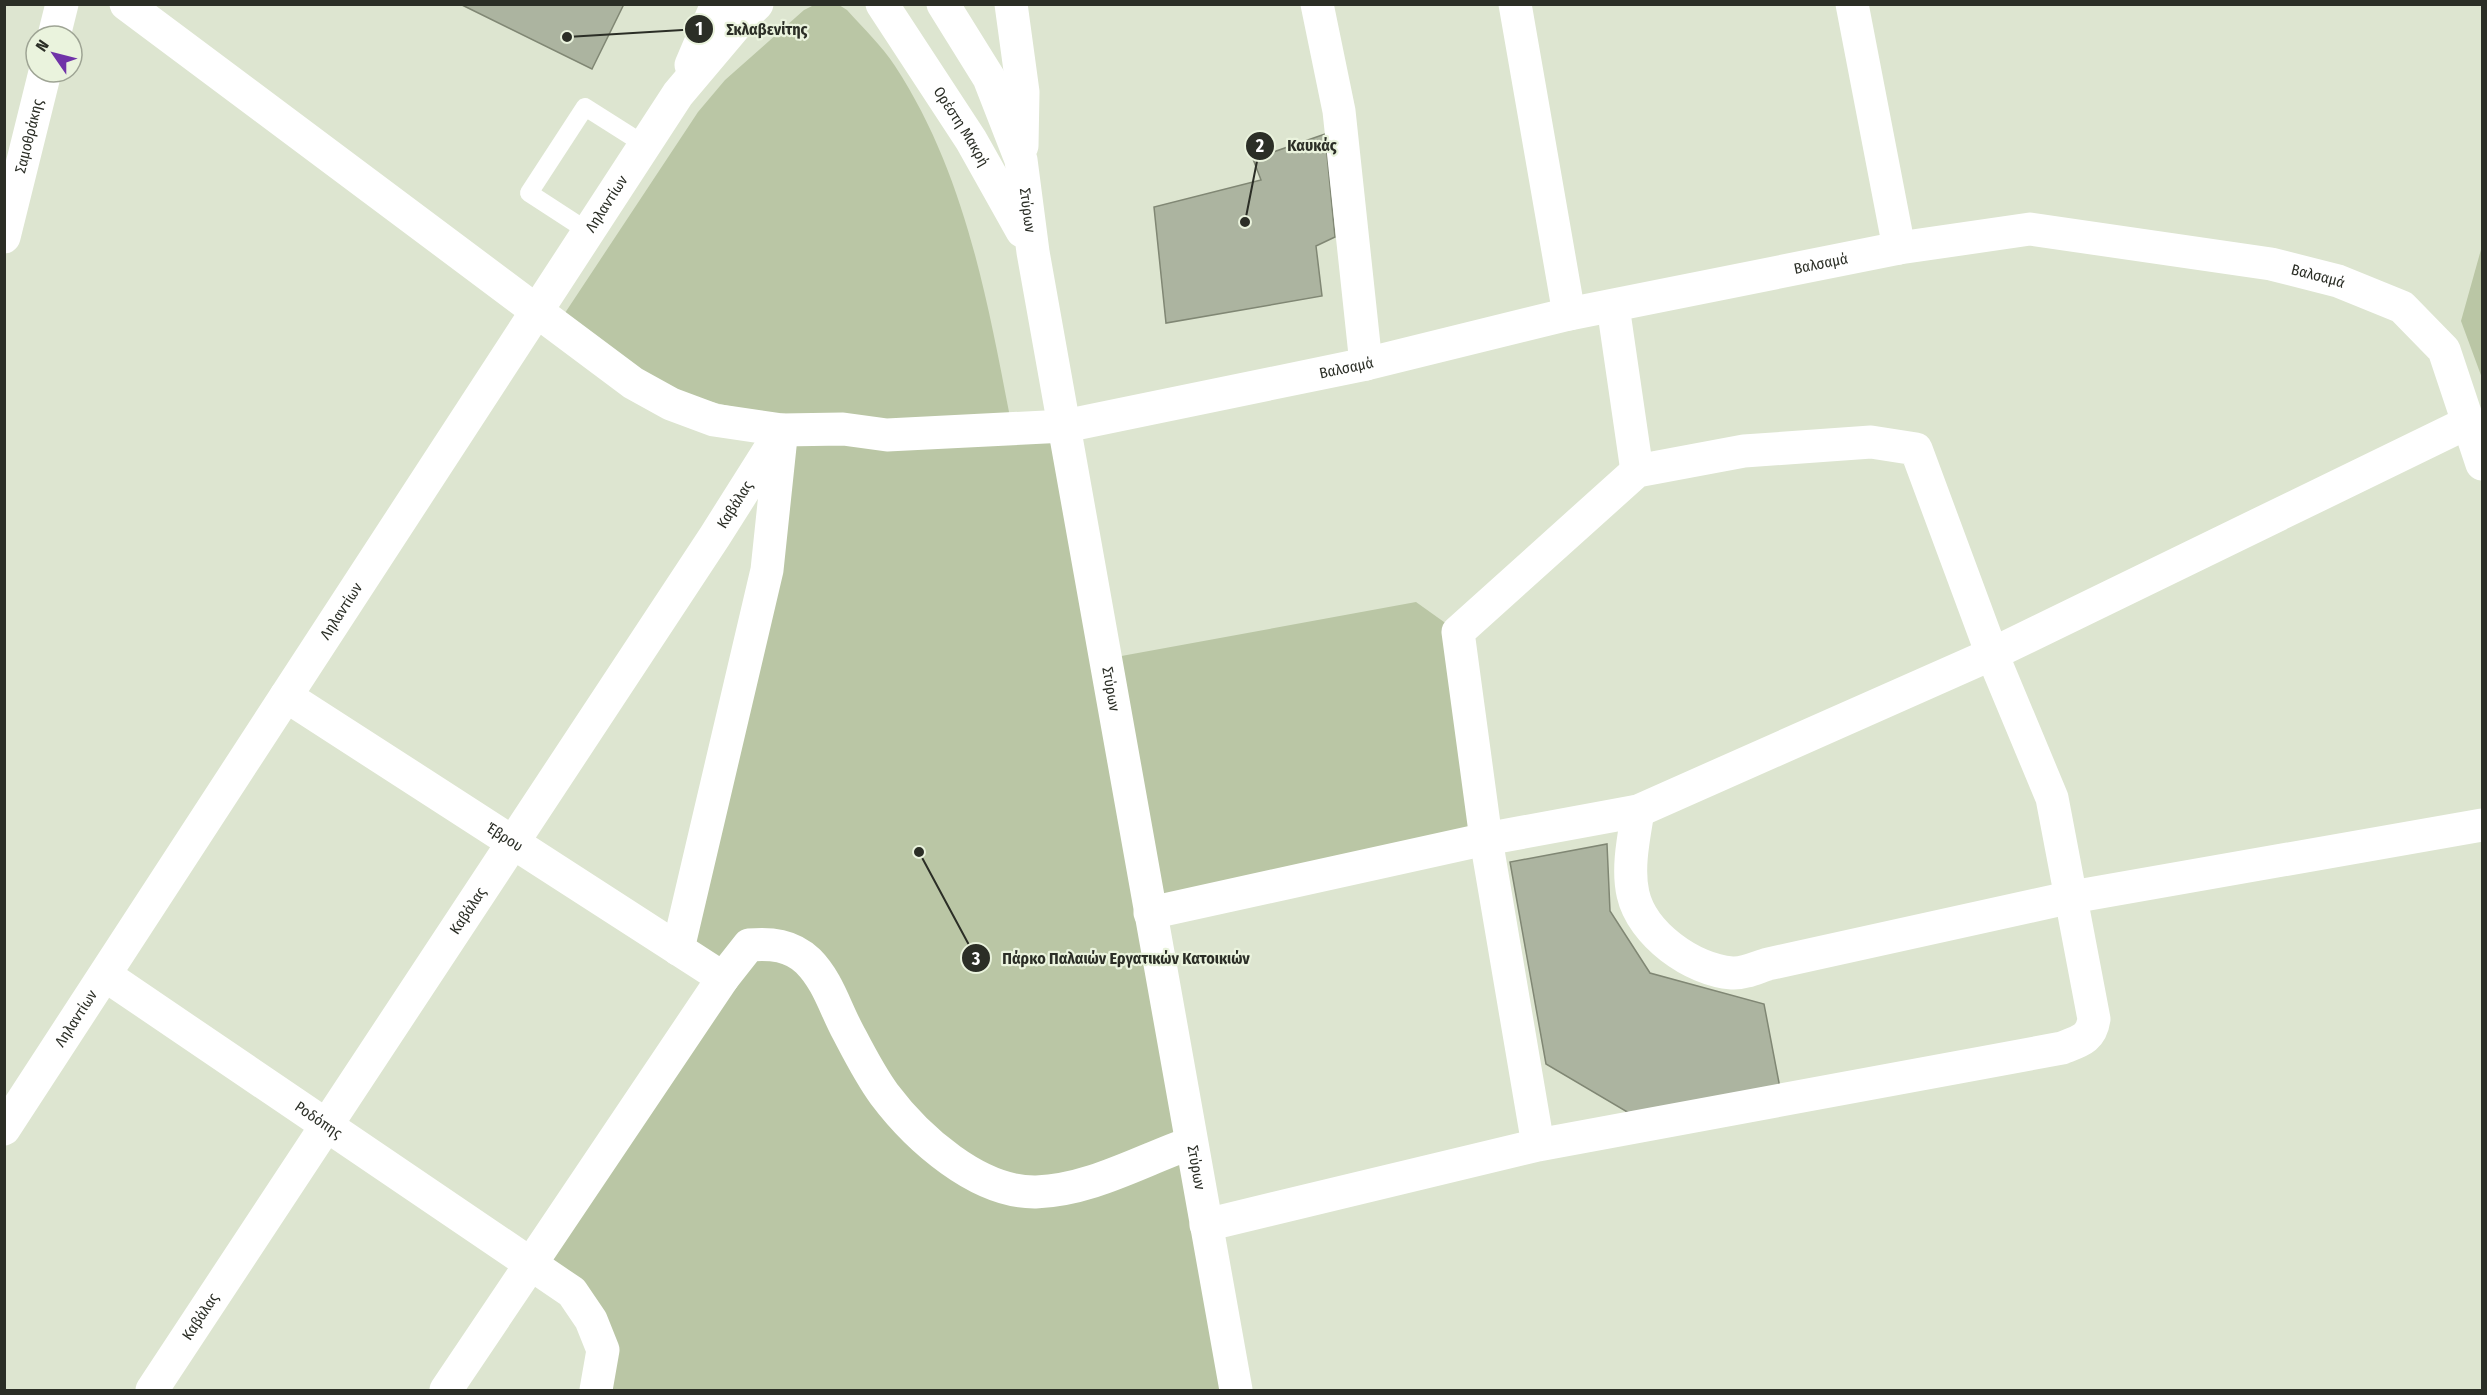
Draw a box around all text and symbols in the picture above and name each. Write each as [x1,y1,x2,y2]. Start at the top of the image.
callout: Σκλαβενίτης [684,12,819,46]
text: 1 [695,18,703,40]
text: Σκλαβενίτης [727,20,808,39]
north arrow [24,24,84,84]
text: N [32,36,53,55]
street label: Ορέστη Μακρή [930,83,993,170]
street label: Σαμοθράκης [11,97,47,175]
callout: Καυκάς [1245,129,1348,163]
text: 2 [1255,135,1264,157]
text: Καυκάς [1287,136,1337,155]
street label: Ληλαντίων [581,172,632,236]
street label: Στύρων [1016,187,1039,234]
street label: Βαλσαμά [1792,249,1850,278]
street label: Βαλσαμά [2289,260,2348,292]
street label: Βαλσαμά [1318,353,1375,382]
street label: Καβάλας [713,477,757,532]
street label: Ληλαντίων [316,579,367,643]
street label: Στύρων [1098,666,1124,713]
street label: Έβρου [483,819,526,855]
street label: Καβάλας [446,883,490,938]
callout: Πάρκο Παλαιών Εργατικών Κατοικιών [961,941,1262,975]
text: 3 [971,948,981,970]
text: Πάρκο Παλαιών Εργατικών Κατοικιών [1002,949,1250,968]
street label: Ληλαντίων [51,986,101,1050]
street label: Ροδόπης [291,1098,346,1143]
street label: Στύρων [1184,1144,1209,1192]
street label: Καβάλας [178,1289,223,1343]

